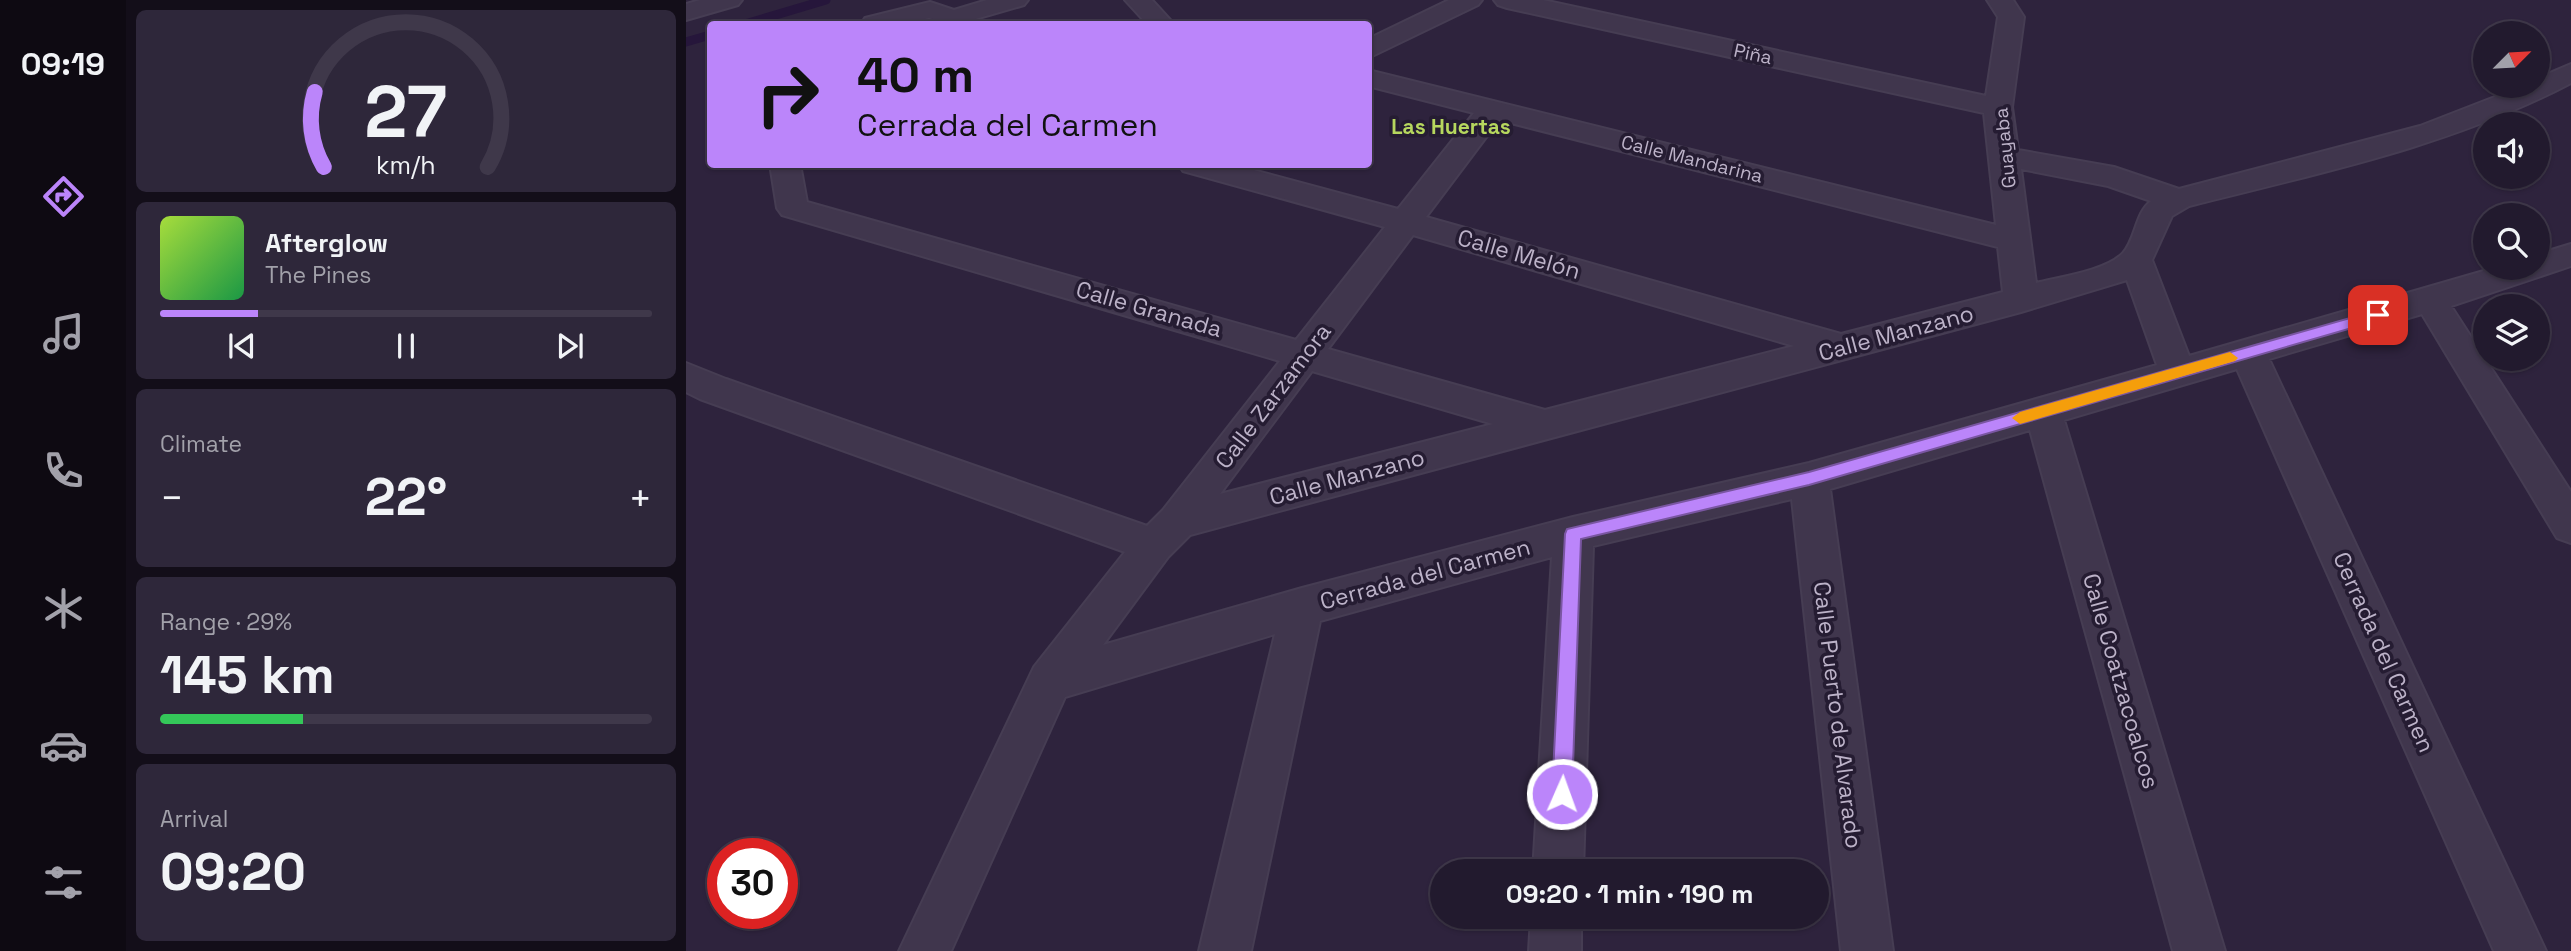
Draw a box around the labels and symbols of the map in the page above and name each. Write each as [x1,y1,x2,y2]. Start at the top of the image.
north arrow [2473,21,2550,98]
street label: Piña [1731,38,1775,70]
street label: Guayaba [1988,107,2022,189]
district label: Las Huertas [1391,113,1511,140]
street label: Calle Mandarina [1619,129,1766,189]
street label: Calle Melón [1454,222,1584,286]
street label: Calle Granada [1073,274,1225,344]
pin [2348,285,2408,345]
street label: Calle Manzano [1815,298,1977,368]
street label: Calle Zarzamora [1208,317,1338,475]
street label: Calle Manzano [1266,442,1428,512]
street label: Cerrada del Carmen [1317,532,1533,616]
street label: Cerrada del Carmen [2326,547,2442,757]
street label: Calle Coatzacoalcos [2076,570,2166,792]
street label: Calle Puerto de Alvarado [1807,580,1869,850]
position arrow [1525,757,1599,831]
speed limit sign: 30 [707,838,798,929]

